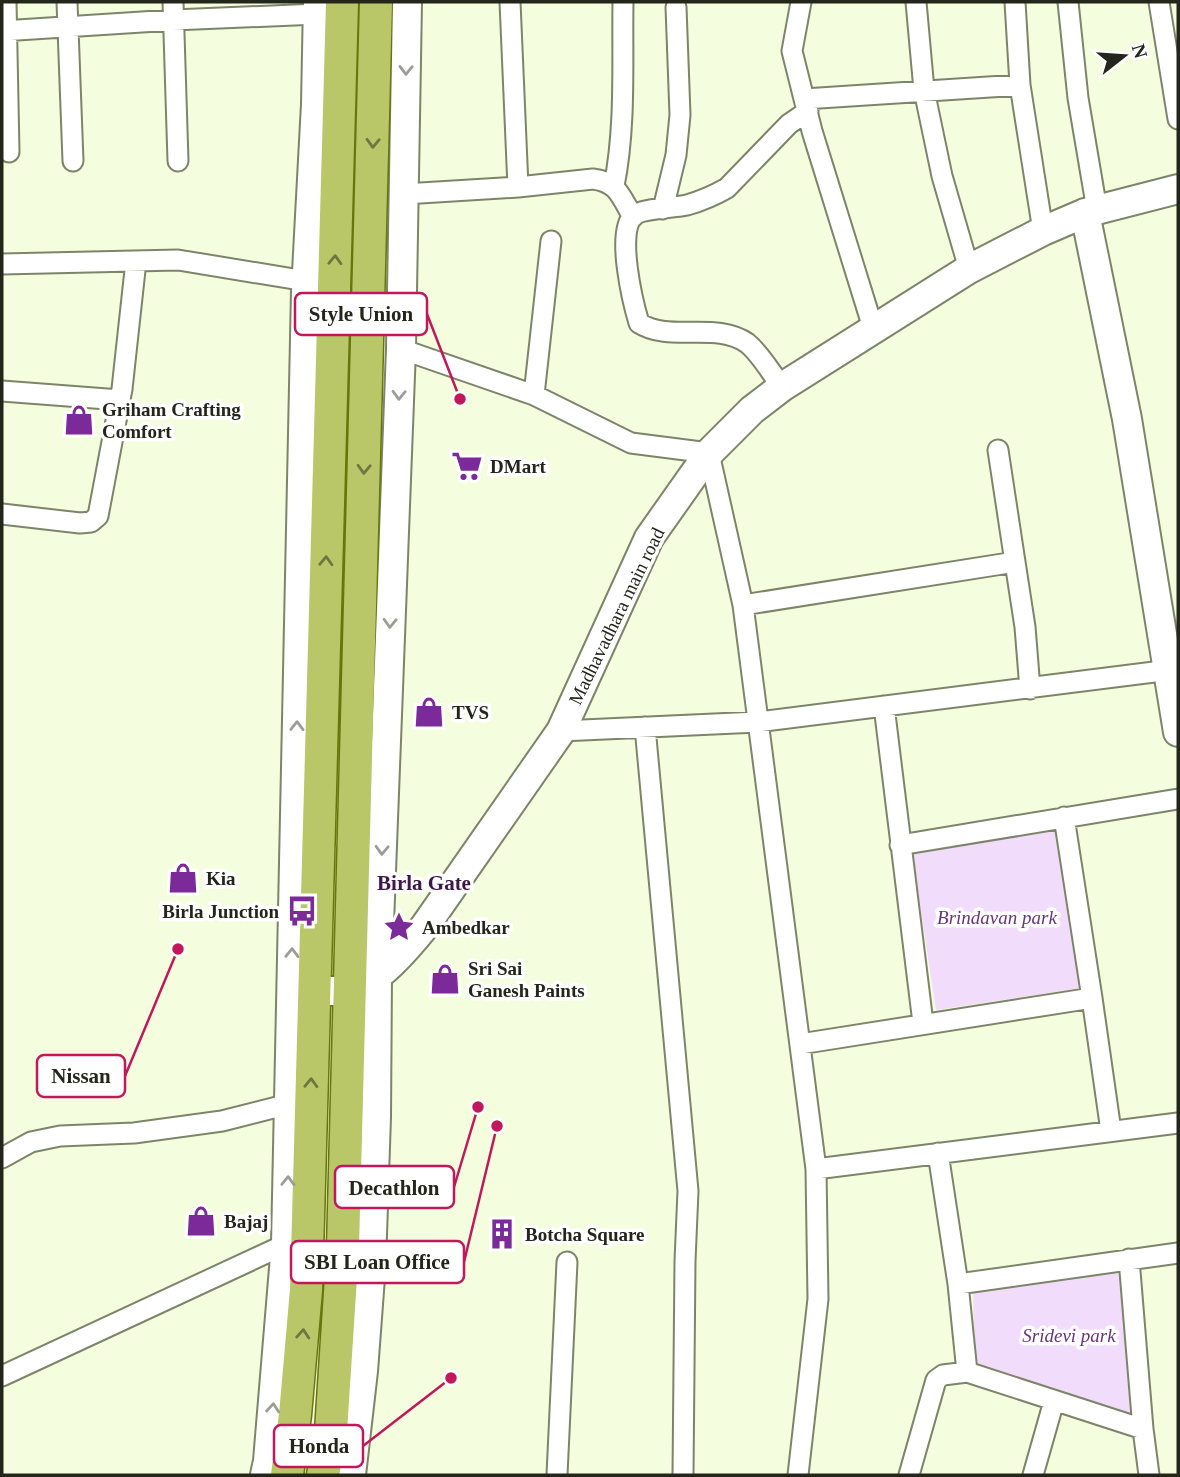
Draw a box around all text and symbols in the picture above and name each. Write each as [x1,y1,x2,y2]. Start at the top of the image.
north arrow [1089,21,1159,91]
text: N [1128,42,1152,61]
one-way arrow [398,65,414,76]
one-way arrow [365,138,380,149]
one-way arrow [327,255,343,265]
callout: Style Union [295,293,427,335]
text: Style Union [309,302,414,326]
one-way arrow [392,390,407,401]
place label: Griham Crafting Comfort [102,399,241,442]
shop icon: Griham Crafting Comfort [62,403,96,437]
supermarket icon: DMart [450,449,484,483]
place label: DMart [490,456,547,477]
one-way arrow [356,464,372,475]
street label: Madhavadhara main road [564,524,669,708]
one-way arrow [319,556,334,567]
one-way arrow [383,617,398,628]
shop icon: TVS [412,695,446,729]
place label: TVS [452,702,489,723]
one-way arrow [289,720,305,731]
one-way arrow [374,845,389,856]
shop icon: Kia [166,861,200,895]
place label: Kia [206,868,236,889]
district label: Birla Gate [377,871,471,895]
bus stop icon: Birla Junction [285,894,319,928]
place label: Birla Junction [162,901,279,922]
park label: Brindavan park [937,907,1057,928]
place icon: Ambedkar [382,910,416,944]
place label: Ambedkar [422,917,510,938]
one-way arrow [284,948,300,958]
place label: Sri Sai Ganesh Paints [468,958,585,1001]
shop icon: Sri Sai Ganesh Paints [428,962,462,996]
callout: Nissan [37,1055,125,1097]
text: Nissan [51,1064,111,1088]
one-way arrow [304,1077,319,1088]
callout: Decathlon [335,1166,454,1208]
one-way arrow [280,1175,295,1186]
text: Decathlon [349,1176,440,1200]
shop icon: Bajaj [184,1204,218,1238]
place label: Bajaj [224,1211,268,1232]
building icon: Botcha Square [485,1217,519,1251]
place label: Botcha Square [525,1224,644,1245]
callout: SBI Loan Office [291,1241,464,1283]
text: SBI Loan Office [304,1250,450,1274]
park label: Sridevi park [1022,1325,1116,1346]
one-way arrow [295,1329,310,1340]
one-way arrow [265,1402,280,1413]
callout: Honda [274,1425,363,1467]
text: Honda [289,1434,350,1458]

